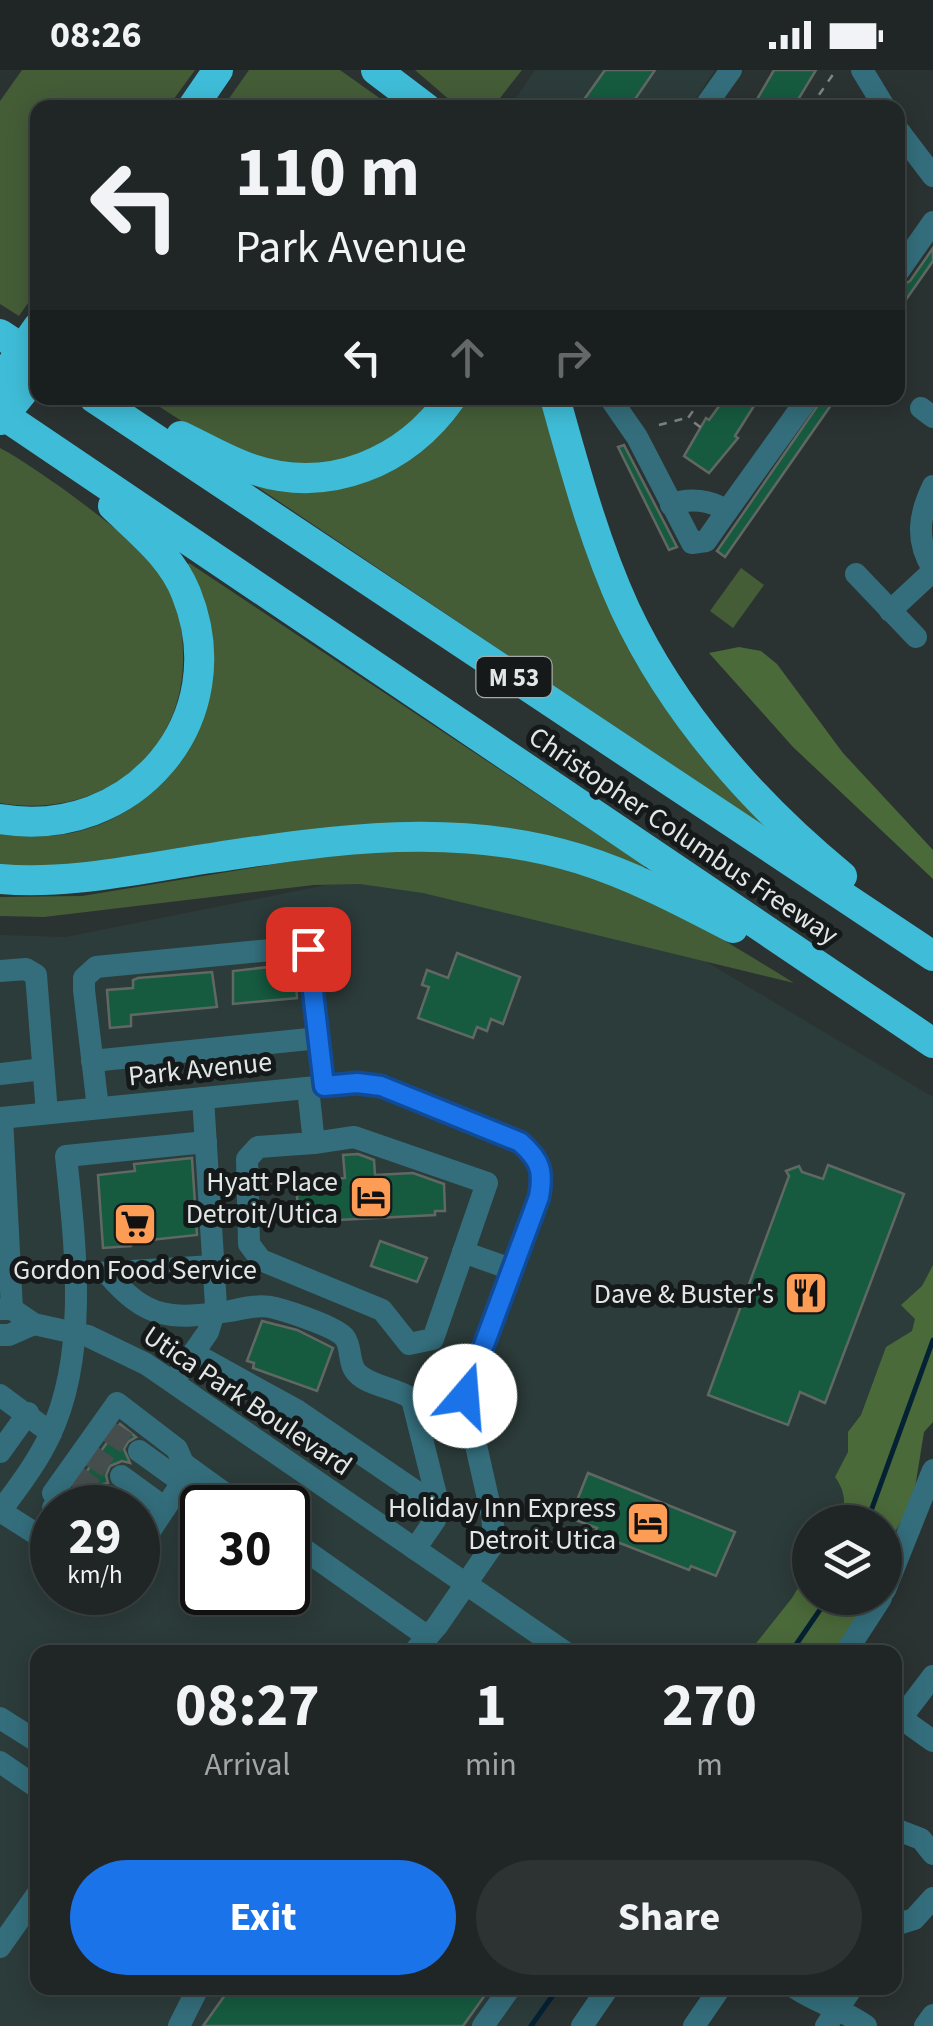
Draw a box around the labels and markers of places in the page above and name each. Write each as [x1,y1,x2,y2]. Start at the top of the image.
pin [266,907,351,992]
place label: Hyatt Place Detroit/Utica [186,1162,338,1234]
hotel icon: Hyatt Place Detroit/Utica [348,1174,394,1220]
supermarket icon: Gordon Food Service [112,1201,158,1247]
place label: Gordon Food Service [13,1250,257,1290]
restaurant icon: Dave & Buster's [783,1270,829,1316]
place label: Dave & Buster's [594,1274,774,1314]
place label: Holiday Inn Express Detroit Utica [388,1488,616,1560]
hotel icon: Holiday Inn Express Detroit Utica [625,1500,671,1546]

